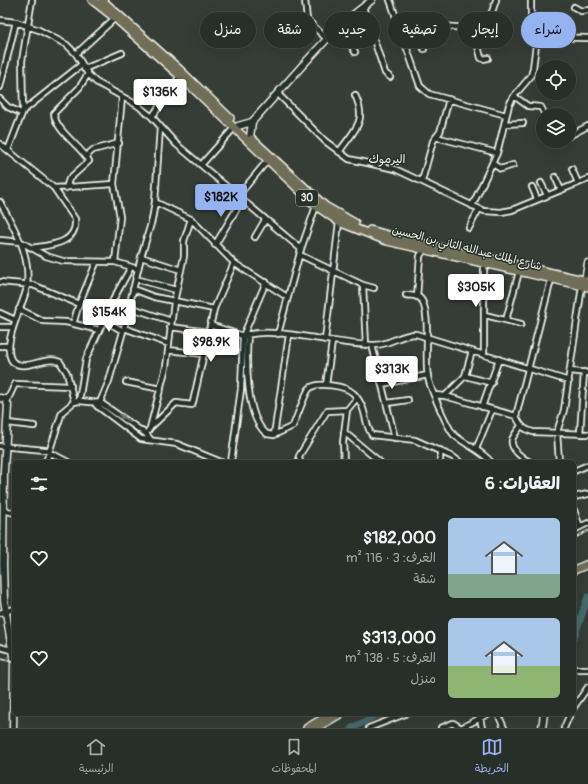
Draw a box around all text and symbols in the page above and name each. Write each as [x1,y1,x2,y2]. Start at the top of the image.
chip: منزل [200,12,256,48]
chip: شقة [264,12,316,48]
chip: جديد [324,12,380,48]
chip: تصفية [388,12,450,48]
chip: إيجار [458,12,513,48]
chip: شراء [521,12,576,48]
map controls [536,60,576,148]
button: locate [536,60,576,100]
pin: $136K [132,79,188,113]
text: $136K [143,84,177,100]
button: layers [536,108,576,148]
district label: اليرموك [368,152,406,167]
pin: $182K [193,184,249,218]
text: $182K [204,189,238,205]
road number: 30 [296,190,318,206]
street label: شارع الملك عبدالله الثاني بن الحسين [390,223,543,277]
pin: $305K [448,274,504,308]
text: $305K [457,279,495,295]
pin: $154K [81,299,137,333]
text: $154K [92,304,126,320]
pin: $98.9K [178,329,244,363]
text: $98.9K [192,334,230,350]
pin: $313K [364,356,420,390]
text: $313K [375,361,409,377]
one-way arrow [119,414,129,422]
icon: filters [28,473,50,495]
text: العقارات: 6 [485,473,560,494]
text: $182,000 [363,527,436,548]
icon: home [480,534,528,582]
icon: heart [28,547,50,569]
text: الغرف: 3 · 116 m² [346,550,436,566]
text: شقة [413,571,436,587]
text: $313,000 [362,627,436,648]
icon: home [480,634,528,682]
icon: heart [28,647,50,669]
text: الغرف: 5 · 138 m² [345,650,436,666]
text: منزل [410,671,436,687]
tab: الرئيسية [79,736,114,778]
tab: المحفوظات [271,736,317,778]
tab: الخريطة [475,736,509,778]

